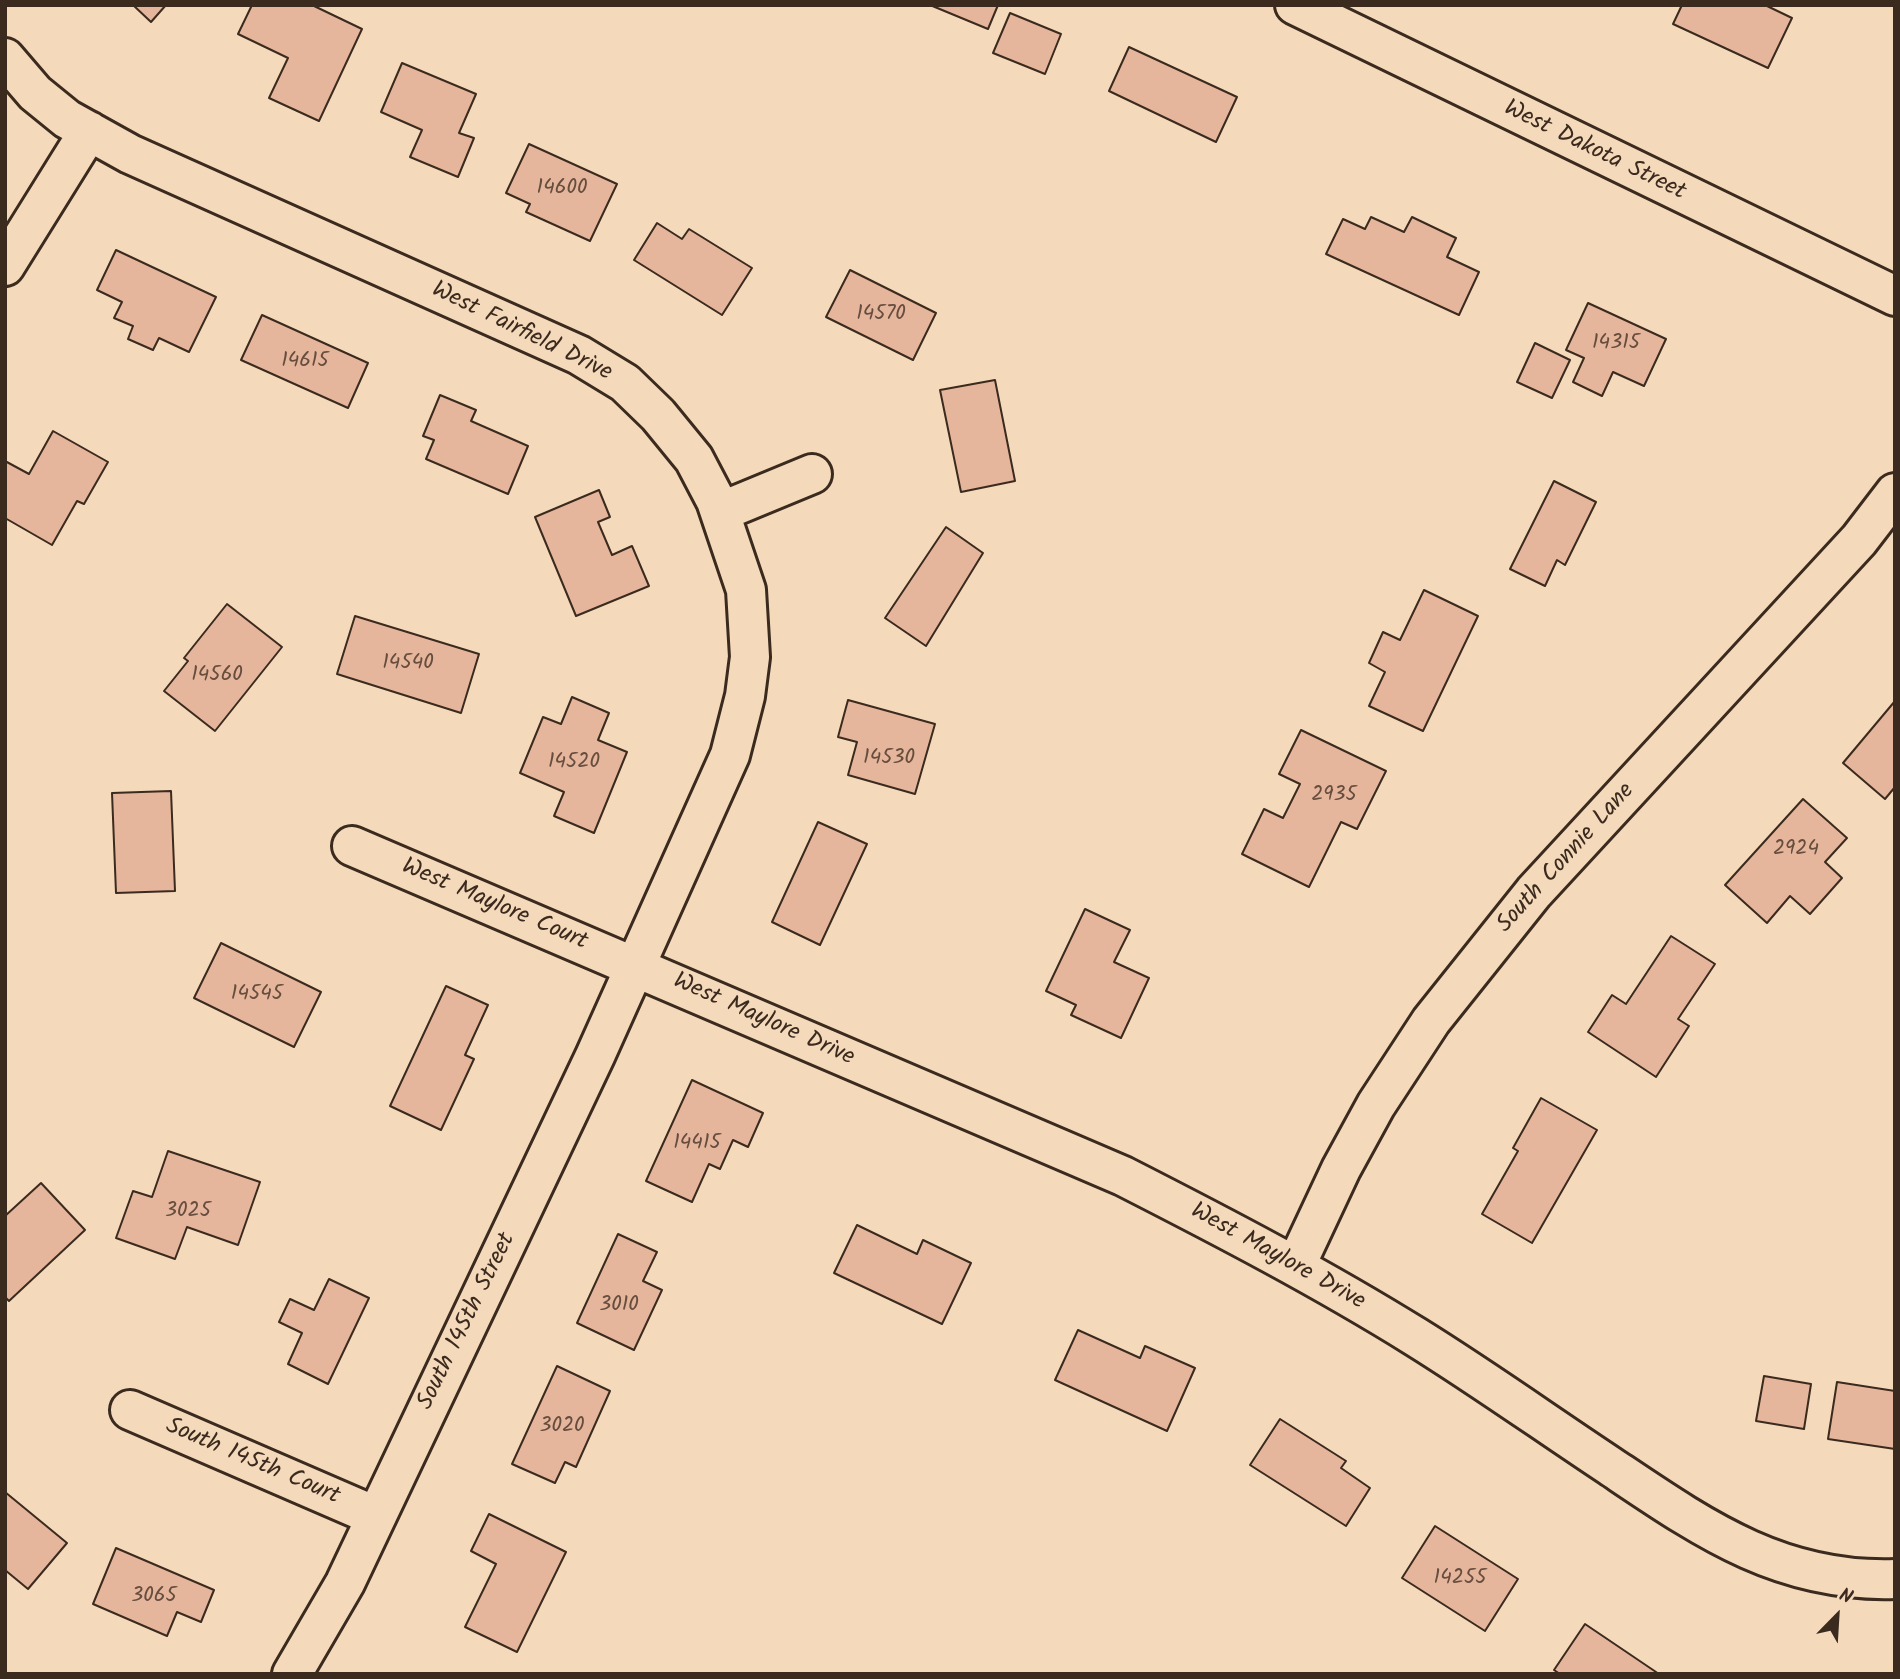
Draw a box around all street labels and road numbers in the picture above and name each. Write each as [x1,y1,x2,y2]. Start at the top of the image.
street label: West Dakota Street [1498,96,1690,208]
street label: West Fairfield Drive [426,277,616,389]
street label: South Connie Lane [1492,778,1642,940]
street label: West Maylore Court [397,854,591,958]
street label: West Maylore Drive [668,968,858,1074]
street label: West Maylore Drive [1185,1198,1369,1318]
street label: South 145th Street [413,1229,523,1415]
street label: South 145th Court [161,1413,343,1513]

